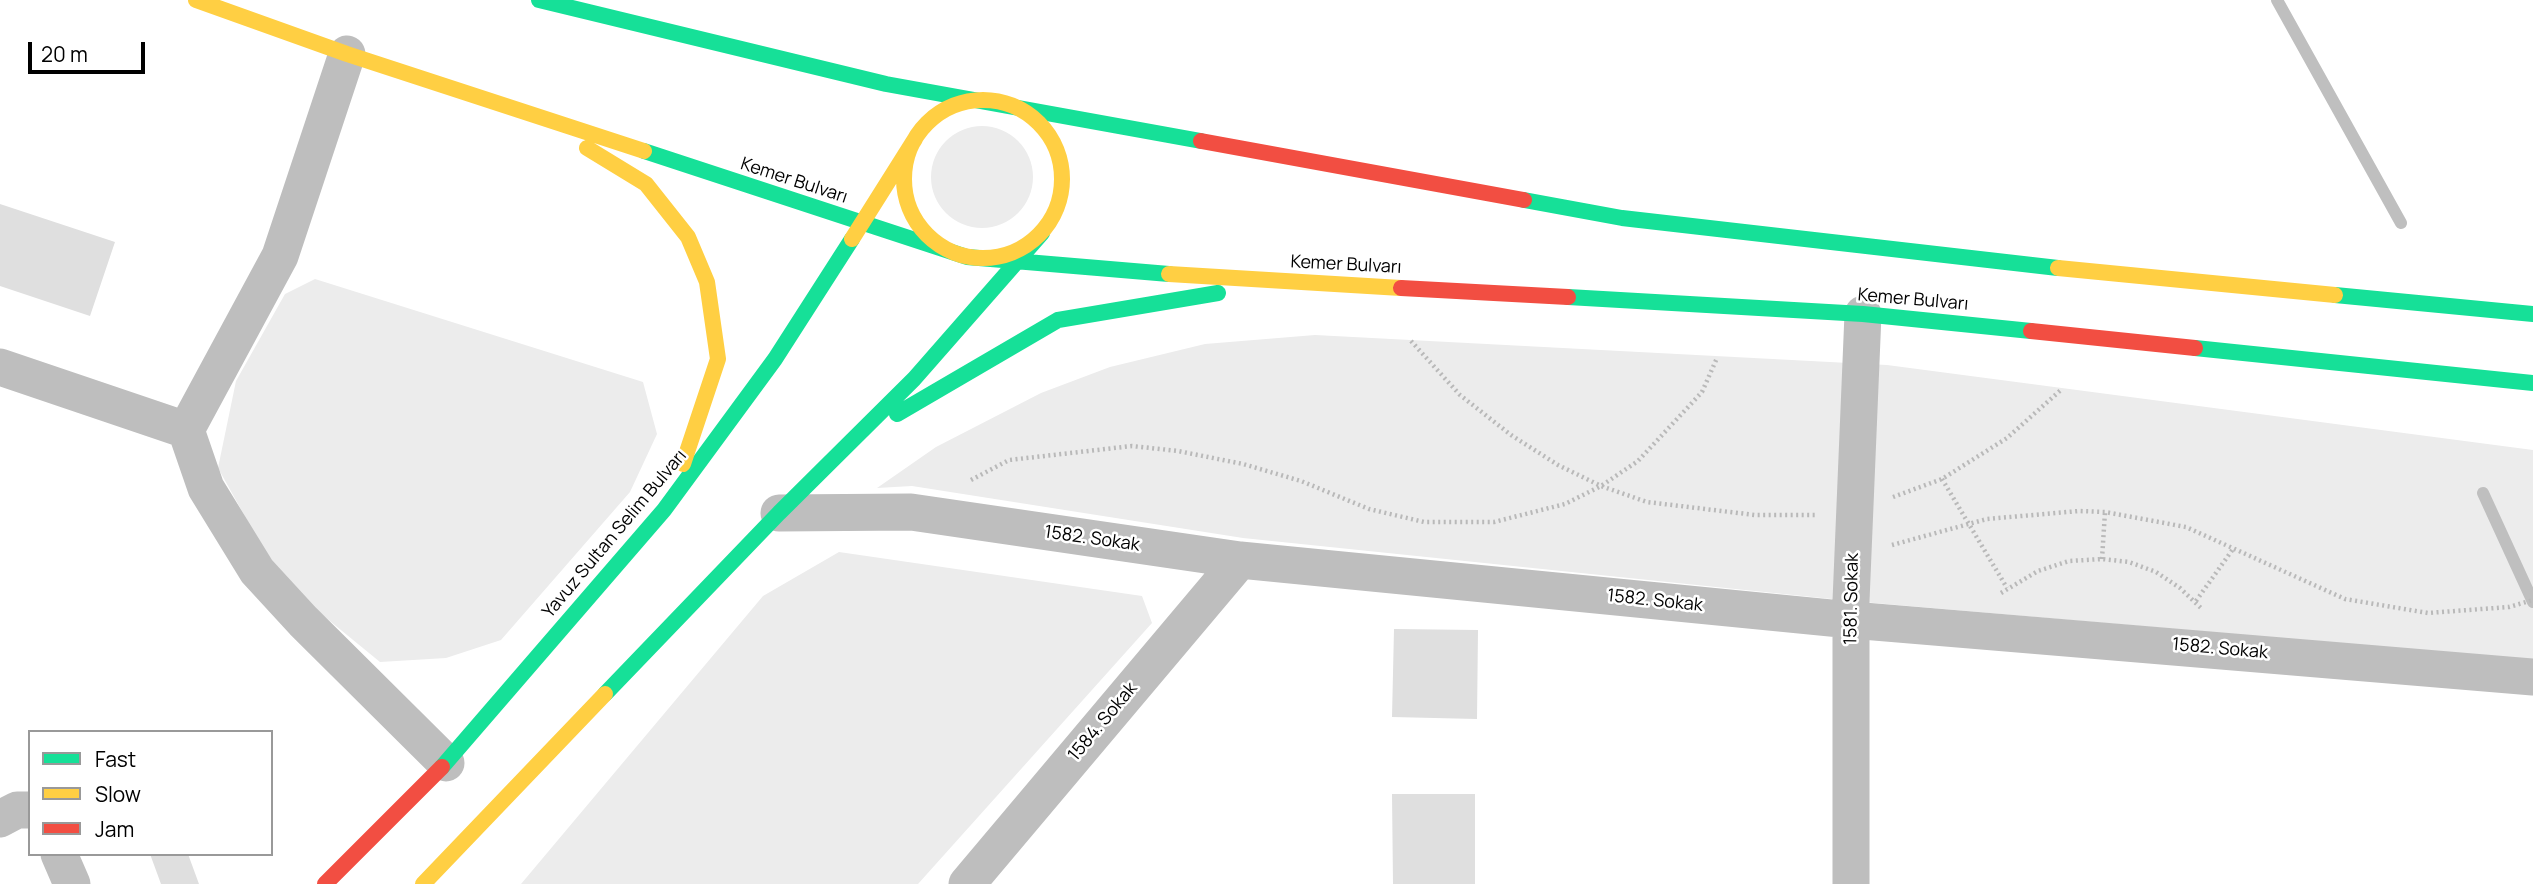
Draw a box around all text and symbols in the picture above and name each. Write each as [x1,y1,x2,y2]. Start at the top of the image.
scale bar [32,28,149,72]
text: 20 m [41,40,88,68]
street label: Kemer Bulvarı [738,154,850,208]
street label: Kemer Bulvarı [1290,251,1402,279]
street label: Kemer Bulvarı [1857,284,1969,316]
street label: Yavuz Sultan Selim Bulvarı [538,446,692,622]
street label: 1582. Sokak [1043,522,1141,556]
street label: 1581. Sokak [1840,553,1864,645]
street label: 1582. Sokak [1606,585,1704,617]
street label: 1582. Sokak [2171,634,2269,664]
street label: 1584. Sokak [1064,678,1142,766]
legend [28,730,273,856]
text: Fast [95,745,136,773]
text: Slow [95,780,141,808]
text: Jam [95,815,134,843]

